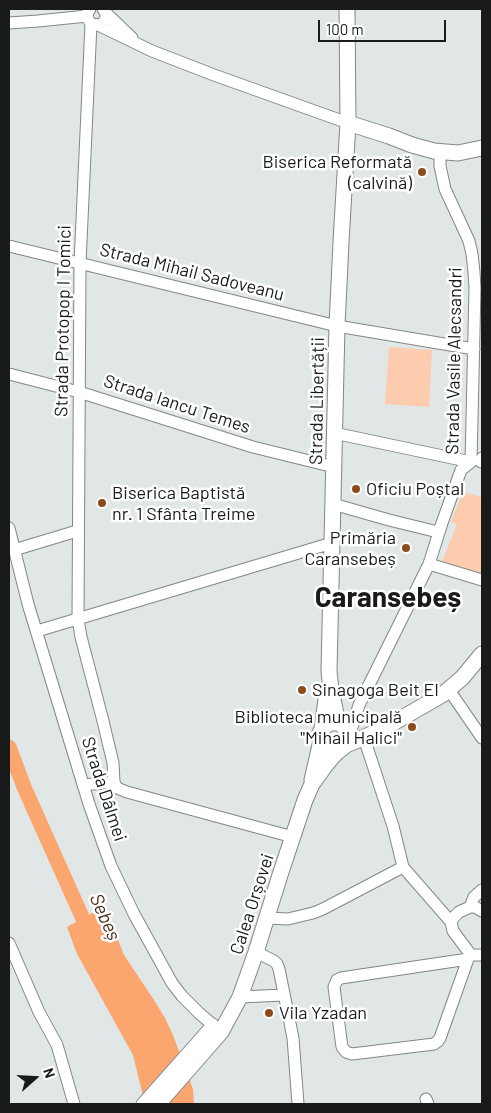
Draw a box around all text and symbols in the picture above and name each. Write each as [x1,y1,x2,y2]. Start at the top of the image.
scale bar [321,10,448,42]
text: 100 m [326,20,364,38]
place label: Biserica Reformată (calvină) [262,151,412,193]
marker: Biserica Reformată (calvină) [416,166,428,178]
street label: Strada Protopop I Tomici [51,225,75,417]
street label: Strada Mihail Sadoveanu [98,239,286,305]
street label: Strada Vasile Alecsandri [442,267,466,455]
street label: Strada Libertății [305,337,329,465]
street label: Strada Iancu Temes [101,370,253,438]
place label: Oficiu Poștal [366,478,464,500]
place label: Biserica Baptistă nr. 1 Sfânta Treime [112,482,255,524]
marker: Oficiu Poștal [350,483,362,495]
marker: Biserica Baptistă nr. 1 Sfânta Treime [96,497,108,509]
place label: Primăria Caransebeș [304,527,396,570]
marker: Primăria Caransebeș [400,542,412,554]
district label: Caransebeș [315,581,461,615]
place label: Sinagoga Beit El [312,679,439,701]
marker: Sinagoga Beit El [296,684,308,696]
place label: Biblioteca municipală "Mihail Halici" [235,706,402,749]
marker: Biblioteca municipală "Mihail Halici" [406,721,418,733]
street label: Strada Dâlmei [77,734,131,844]
street label: Calea Orșovei [226,851,278,957]
water label: Sebeș [85,890,125,944]
place label: Vila Yzadan [279,1002,367,1024]
marker: Vila Yzadan [263,1007,275,1019]
north arrow [10,1053,60,1103]
text: N [40,1066,59,1080]

